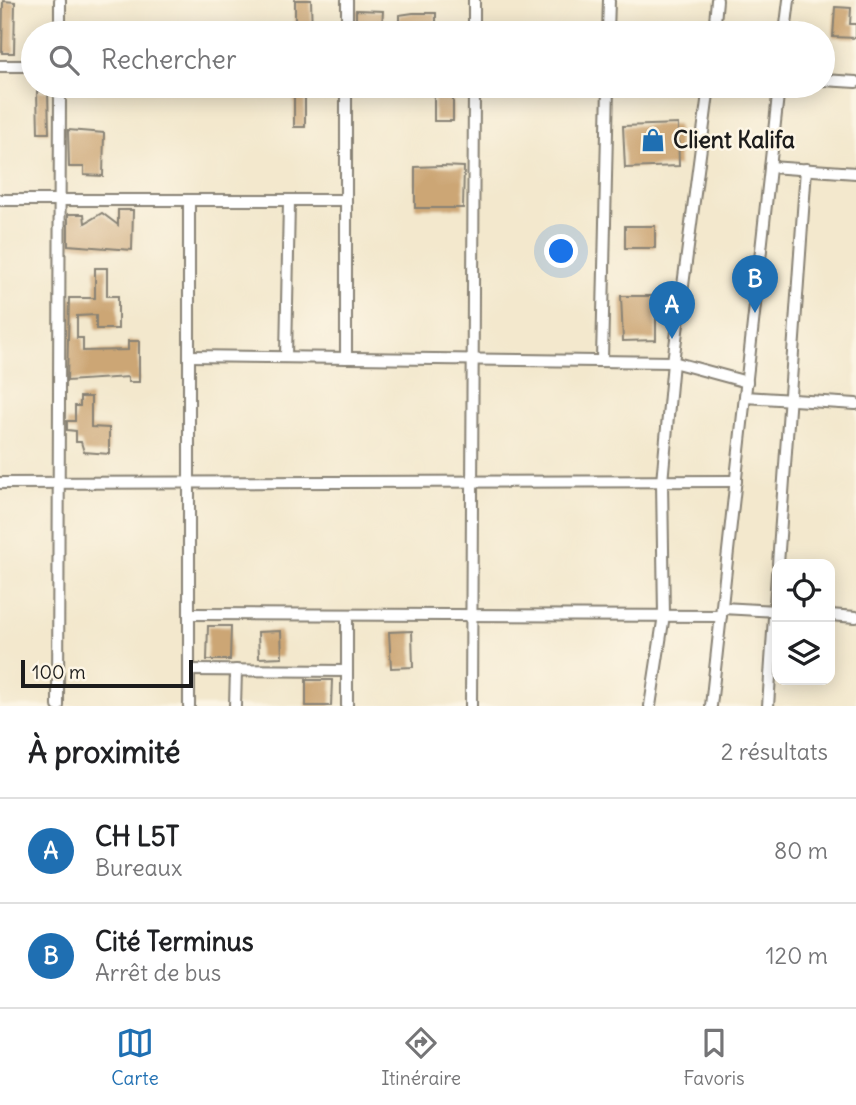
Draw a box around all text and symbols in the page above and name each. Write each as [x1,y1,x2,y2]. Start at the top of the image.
search box [21,21,835,98]
icon: search [45,41,83,79]
text: Rechercher [101,43,237,76]
place label: Client Kalifa [673,125,795,154]
shop icon: Client Kalifa [639,126,667,154]
your location [544,234,578,268]
pin: B [732,255,778,313]
pin: A [649,281,695,339]
map controls [772,559,835,685]
button: locate [772,559,835,622]
button: layers [772,622,835,685]
scale bar [21,657,192,689]
text: 100 m [32,660,86,684]
text: À proximité [28,733,180,771]
text: 2 résultats [721,737,828,766]
text: CH L5T [95,820,179,853]
text: A [44,836,58,865]
text: 80 m [774,836,828,865]
text: Bureaux [95,853,182,882]
text: Cité Terminus [95,925,254,958]
text: B [43,941,59,970]
text: 120 m [765,941,828,970]
text: Arrêt de bus [95,958,221,987]
tab: Carte [111,1024,159,1090]
tab: Itinéraire [381,1024,461,1090]
tab: Favoris [683,1024,745,1090]

